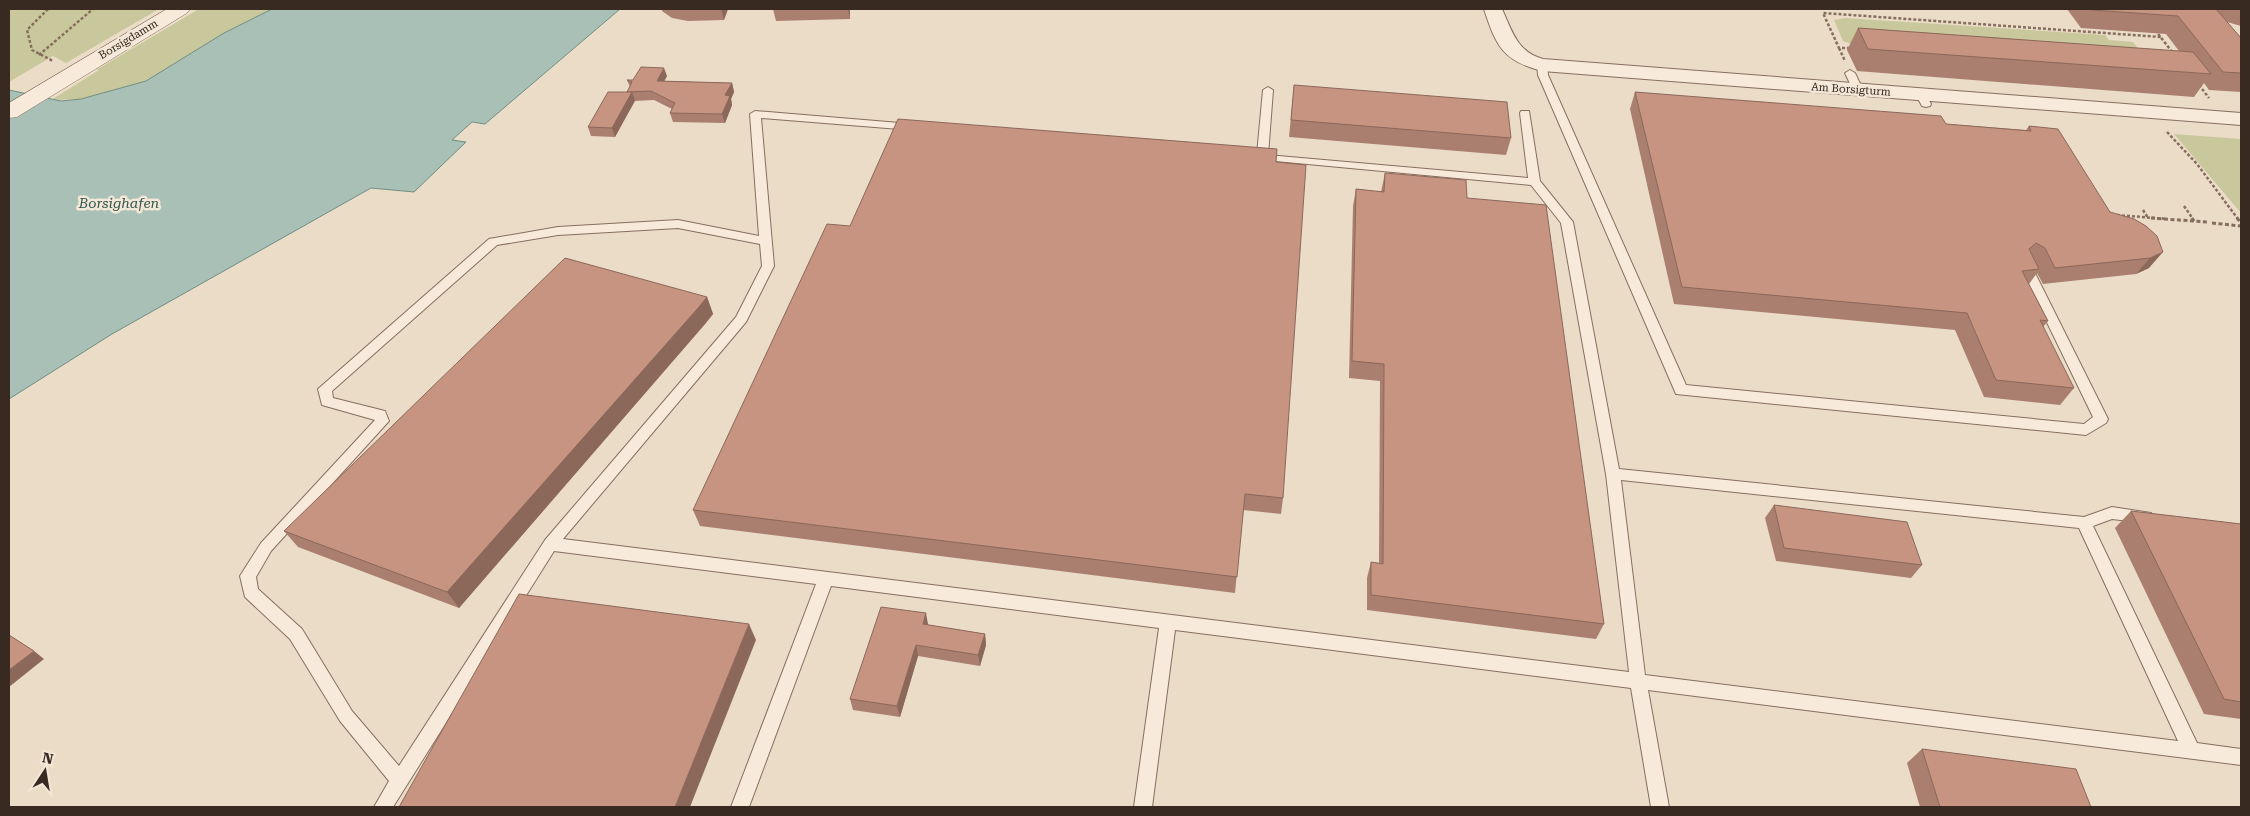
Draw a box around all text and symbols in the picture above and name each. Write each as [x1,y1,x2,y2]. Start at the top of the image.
street label: Borsigdamm [96,17,160,62]
street label: Am Borsigturm [1811,80,1891,99]
water label: Borsighafen [78,195,159,211]
north arrow [20,746,70,796]
text: N [41,749,55,767]

